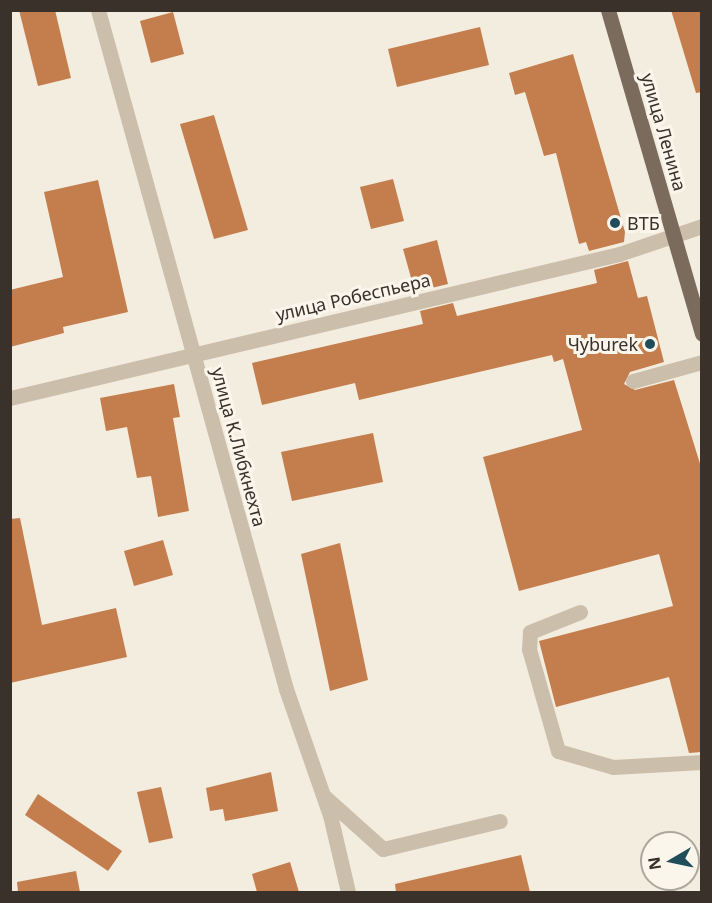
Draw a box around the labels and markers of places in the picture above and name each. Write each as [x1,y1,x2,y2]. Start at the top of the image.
place label: ВТБ [627,212,660,234]
marker: ВТБ [608,216,622,230]
place label: Чуburek [568,333,638,355]
marker: Чуburek [643,337,657,351]

